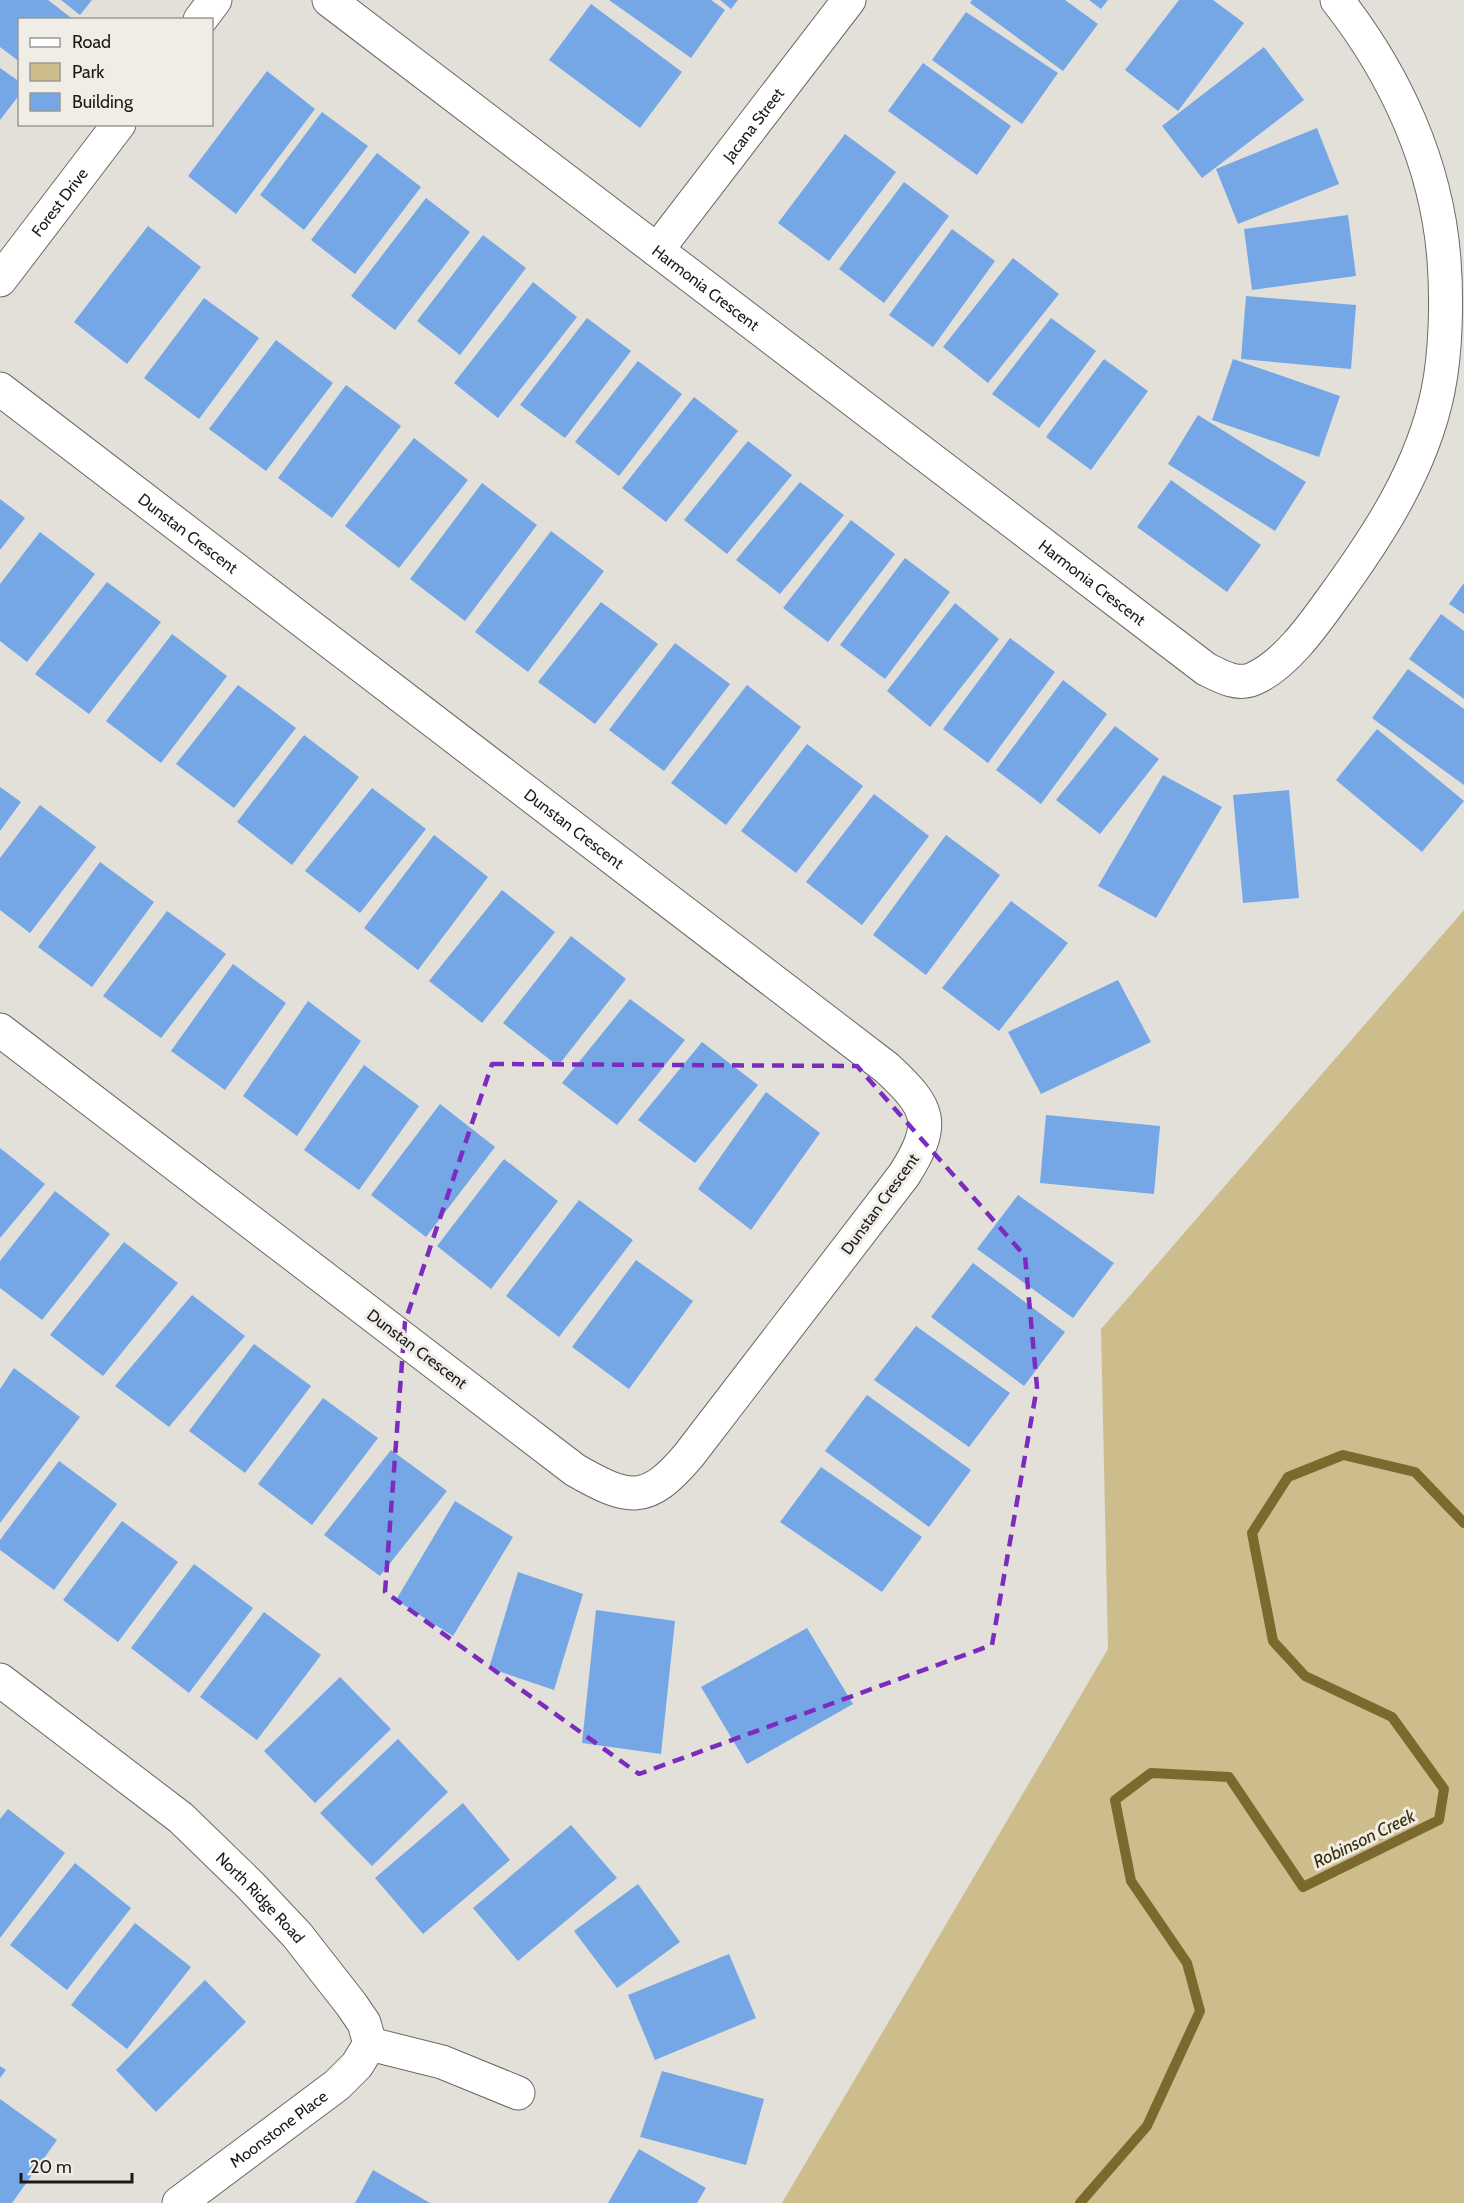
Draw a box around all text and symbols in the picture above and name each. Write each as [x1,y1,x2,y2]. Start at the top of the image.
legend [18,18,213,126]
text: Road [72,31,111,53]
text: Park [72,61,105,83]
street label: Jacana Street [718,84,788,166]
text: Building [72,91,134,113]
street label: Forest Drive [27,164,92,240]
street label: Harmonia Crescent [649,241,764,335]
street label: Dunstan Crescent [135,489,242,577]
street label: Harmonia Crescent [1035,535,1150,629]
street label: Dunstan Crescent [521,784,628,873]
street label: Dunstan Crescent [837,1149,923,1258]
street label: Dunstan Crescent [363,1305,471,1393]
water label: Robinson Creek [1309,1804,1420,1873]
street label: North Ridge Road [212,1848,309,1946]
street label: Moonstone Place [226,2086,331,2171]
scale bar [21,2146,132,2184]
text: 20 m [30,2156,72,2178]

